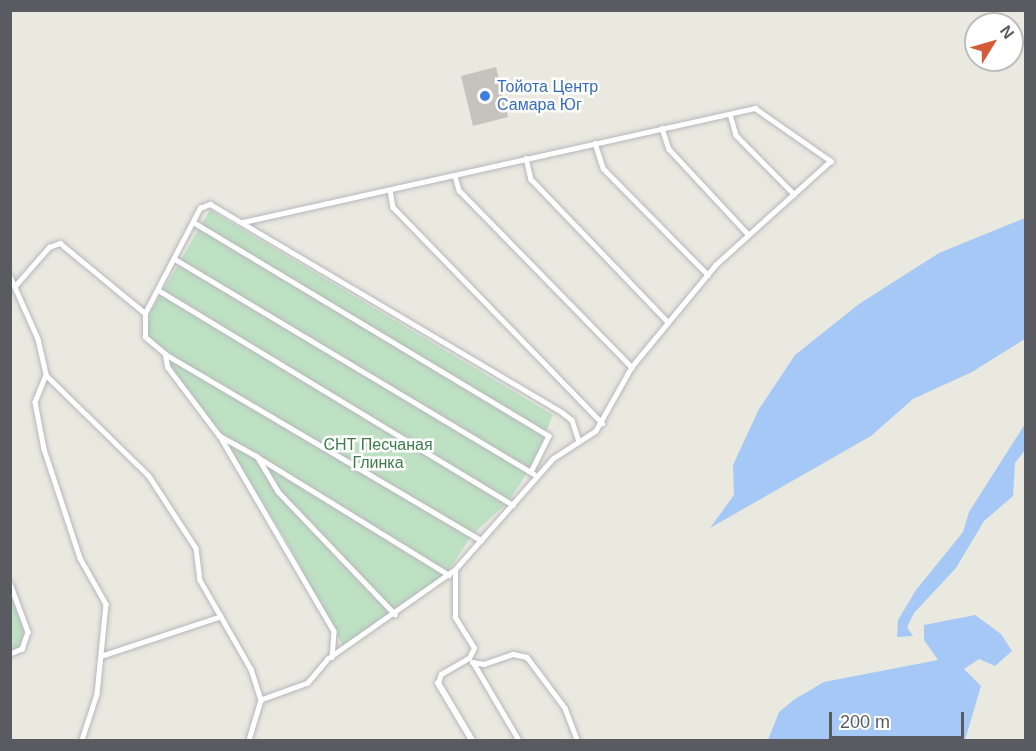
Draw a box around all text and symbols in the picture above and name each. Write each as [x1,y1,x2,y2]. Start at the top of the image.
north arrow [964,12,1024,72]
text: N [997,22,1017,42]
place label: Тойота Центр Самара Юг [497,77,598,115]
marker: Тойота Центр Самара Юг [478,89,492,103]
park label: СНТ Песчаная Глинка [323,435,433,473]
scale bar [832,700,967,738]
text: 200 m [840,712,890,732]

